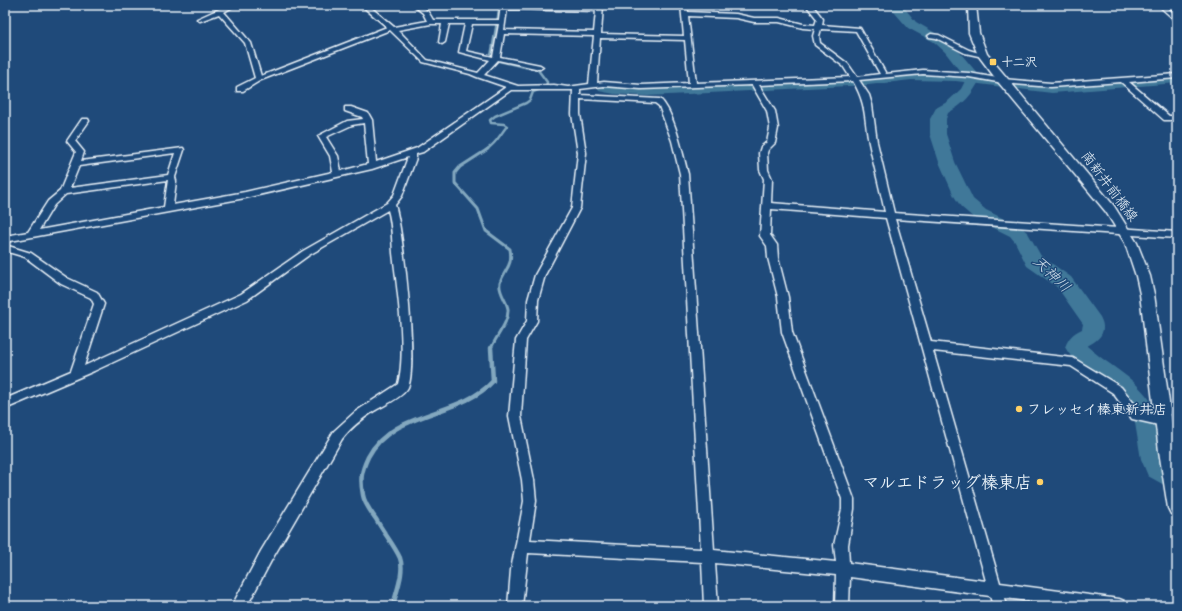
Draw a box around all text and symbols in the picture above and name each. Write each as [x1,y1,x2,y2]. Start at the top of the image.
place label: 十二沢 [1001,55,1037,69]
marker: 十二沢 [988,57,998,67]
street label: 南新井前橋線 [1078,148,1142,225]
water label: 天神川 [1030,252,1074,296]
place label: フレッセイ榛東新井店 [1027,401,1167,418]
marker: フレッセイ榛東新井店 [1014,404,1024,414]
place label: マルエドラッグ榛東店 [862,473,1032,492]
marker: マルエドラッグ榛東店 [1035,477,1045,487]

